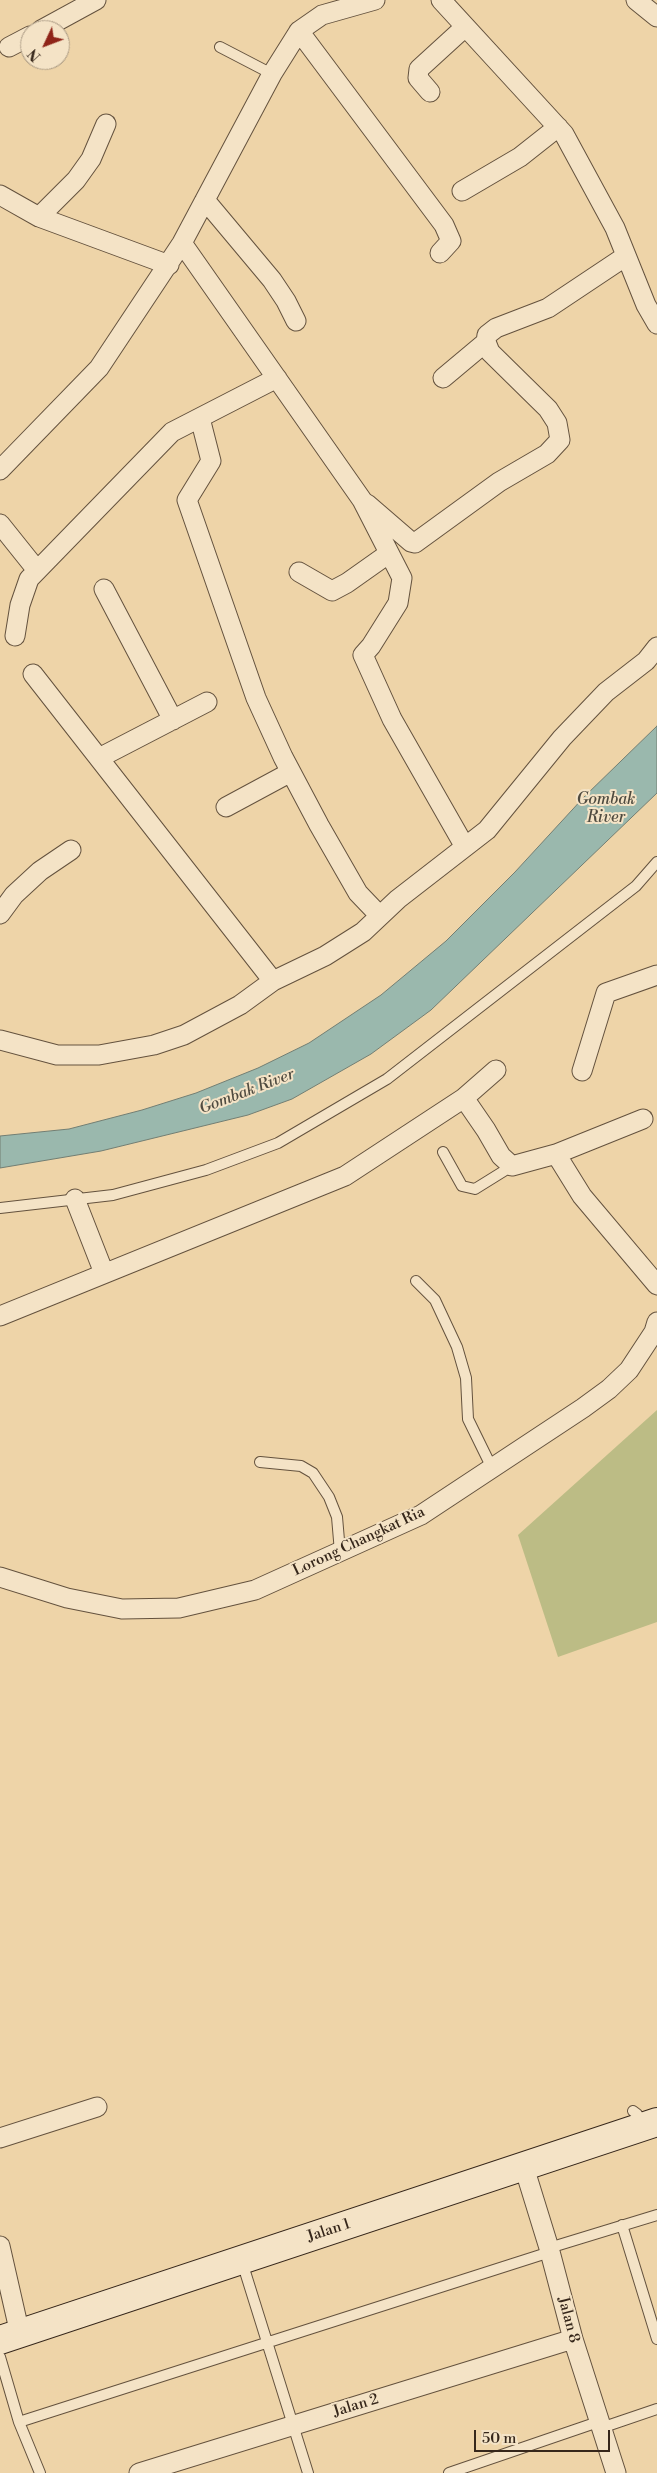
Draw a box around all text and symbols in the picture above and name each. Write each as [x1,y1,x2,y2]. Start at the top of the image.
north arrow [20,20,70,70]
text: N [24,44,45,65]
water label: Gombak River [577,790,635,828]
water label: Gombak River [197,1065,297,1119]
street label: Lorong Changkat Ria [290,1503,428,1581]
street label: Jalan 1 [305,2216,353,2246]
street label: Jalan 8 [553,2295,583,2345]
street label: Jalan 2 [331,2391,381,2421]
scale bar [477,2420,613,2452]
text: 50 m [482,2429,516,2448]

